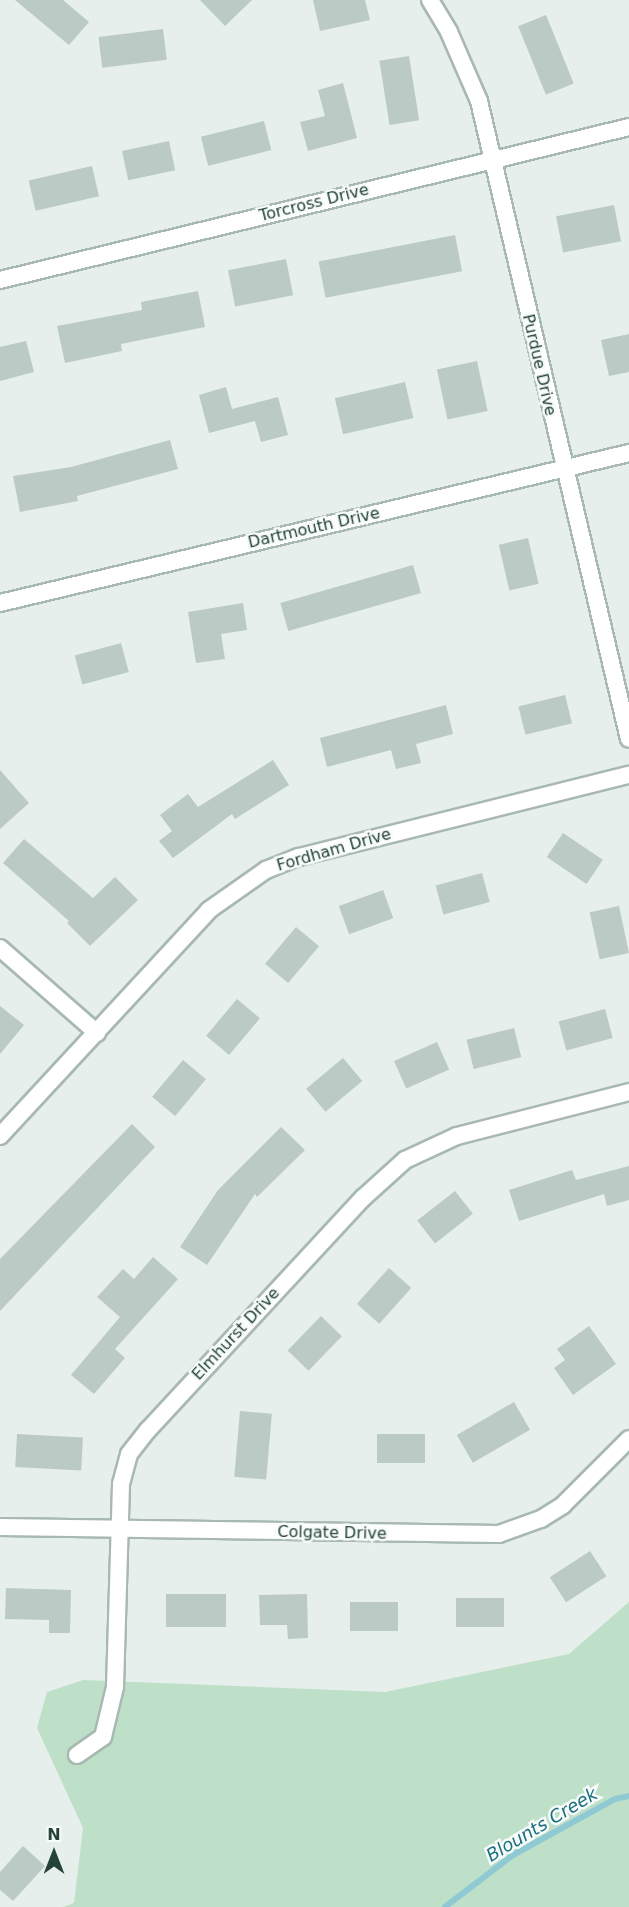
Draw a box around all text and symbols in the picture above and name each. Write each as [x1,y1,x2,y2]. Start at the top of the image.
street label: Torcross Drive [257,180,371,226]
street label: Purdue Drive [518,312,560,418]
street label: Dartmouth Drive [246,504,382,552]
street label: Fordham Drive [275,824,393,876]
street label: Elmhurst Drive [188,1284,284,1384]
street label: Colgate Drive [277,1522,387,1544]
water label: Blounts Creek [482,1783,602,1867]
north arrow [24,1823,84,1883]
text: N [47,1825,61,1844]

